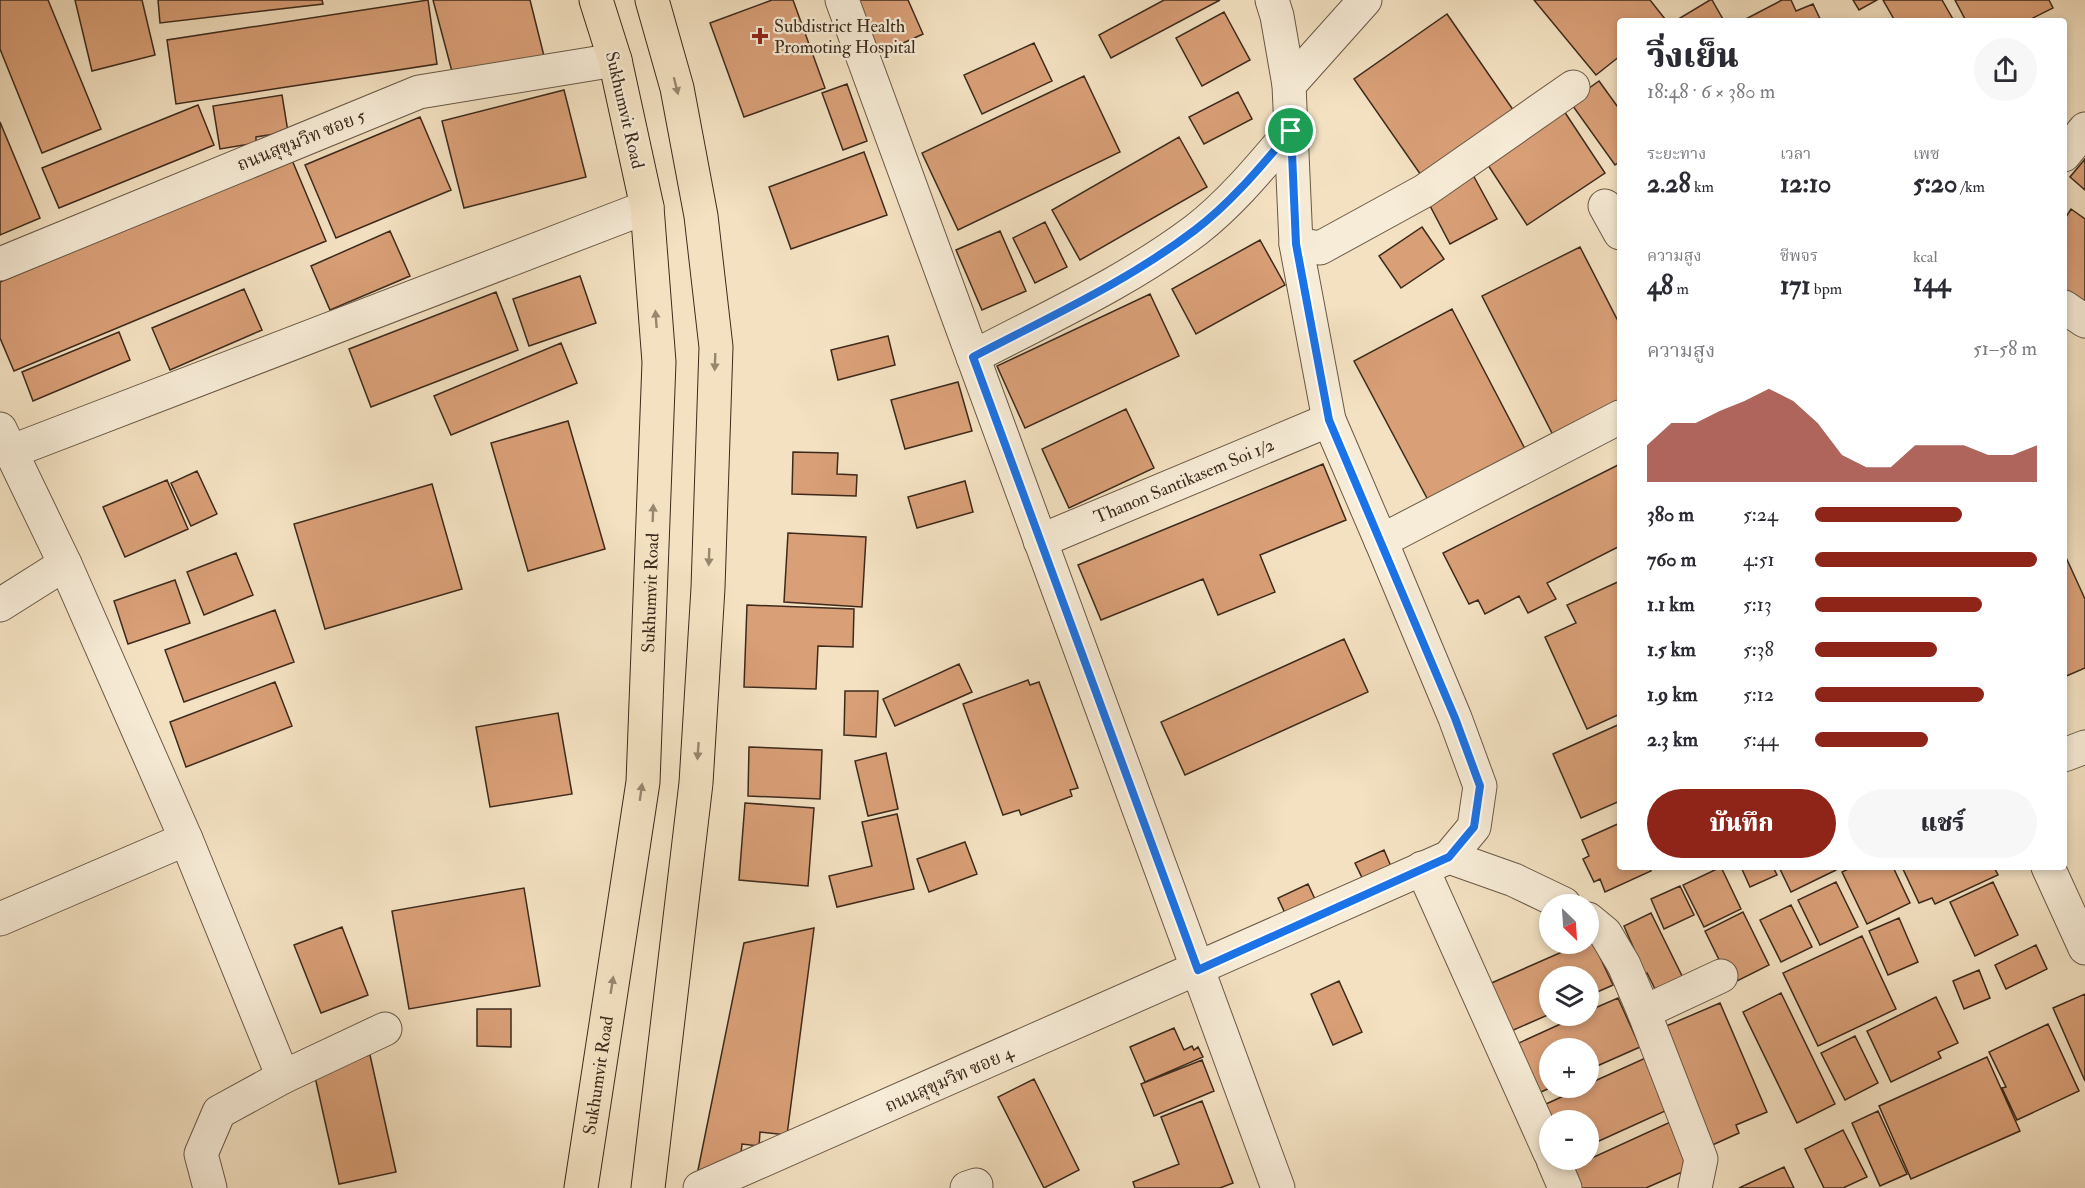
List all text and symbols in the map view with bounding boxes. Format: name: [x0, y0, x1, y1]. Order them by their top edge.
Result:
place label: Subdistrict Health Promoting Hospital: [774, 15, 916, 59]
marker: Subdistrict Health Promoting Hospital: [751, 27, 769, 45]
text: วิ่งเย็น: [1647, 36, 1739, 77]
button: share: [1974, 38, 2037, 101]
street label: Sukhumvit Road: [600, 49, 649, 171]
one-way arrow: [672, 77, 682, 95]
text: 18:48 · 6 × 380 m: [1647, 79, 1775, 104]
street label: ถนนสุขุมวิท ซอย 5: [234, 104, 369, 177]
pin: [1265, 105, 1316, 156]
icon: arrive: [1274, 114, 1307, 147]
text: ระยะทาง: [1647, 144, 1706, 164]
text: เวลา: [1780, 144, 1811, 164]
text: เพซ: [1913, 144, 1940, 164]
text: 2.28: [1647, 168, 1691, 200]
text: 12:10: [1780, 168, 1831, 200]
text: 5:20: [1913, 168, 1957, 200]
text: km: [1691, 177, 1714, 197]
text: /km: [1957, 177, 1985, 197]
text: ความสูง: [1647, 246, 1702, 266]
text: ชีพจร: [1780, 246, 1818, 266]
text: kcal: [1913, 247, 1938, 267]
text: 144: [1913, 267, 1950, 299]
text: 48: [1647, 270, 1673, 302]
text: 171: [1780, 270, 1811, 302]
text: m: [1673, 279, 1689, 299]
text: bpm: [1811, 279, 1842, 299]
one-way arrow: [651, 309, 660, 328]
text: 51–58 m: [1973, 336, 2037, 361]
text: ความสูง: [1647, 338, 1715, 363]
one-way arrow: [710, 352, 720, 371]
street label: Thanon Santikasem Soi 1/2: [1091, 433, 1278, 529]
text: 380 m: [1647, 502, 1694, 527]
text: 5:24: [1743, 502, 1778, 527]
one-way arrow: [649, 504, 658, 523]
street label: Sukhumvit Road: [637, 532, 664, 653]
one-way arrow: [704, 547, 714, 566]
text: 760 m: [1647, 547, 1696, 572]
text: 4:51: [1743, 547, 1775, 572]
text: 1.1 km: [1647, 592, 1694, 617]
text: 5:13: [1743, 592, 1772, 617]
text: 1.5 km: [1647, 637, 1696, 662]
text: 5:38: [1743, 637, 1774, 662]
text: 1.9 km: [1647, 682, 1698, 707]
text: 5:12: [1743, 682, 1774, 707]
text: 2.3 km: [1647, 727, 1698, 752]
text: 5:44: [1743, 727, 1778, 752]
one-way arrow: [693, 742, 703, 761]
one-way arrow: [637, 782, 646, 801]
button: บันทึก: [1647, 789, 1836, 858]
button: แชร์: [1848, 789, 2037, 858]
north arrow: [1539, 894, 1599, 954]
map controls: [1539, 894, 1599, 1170]
button: layers: [1539, 966, 1599, 1026]
one-way arrow: [607, 975, 616, 994]
street label: Sukhumvit Road: [578, 1014, 619, 1136]
button: +: [1539, 1038, 1599, 1098]
street label: ถนนสุขุมวิท ซอย 4: [881, 1040, 1018, 1118]
button: −: [1539, 1110, 1599, 1170]

